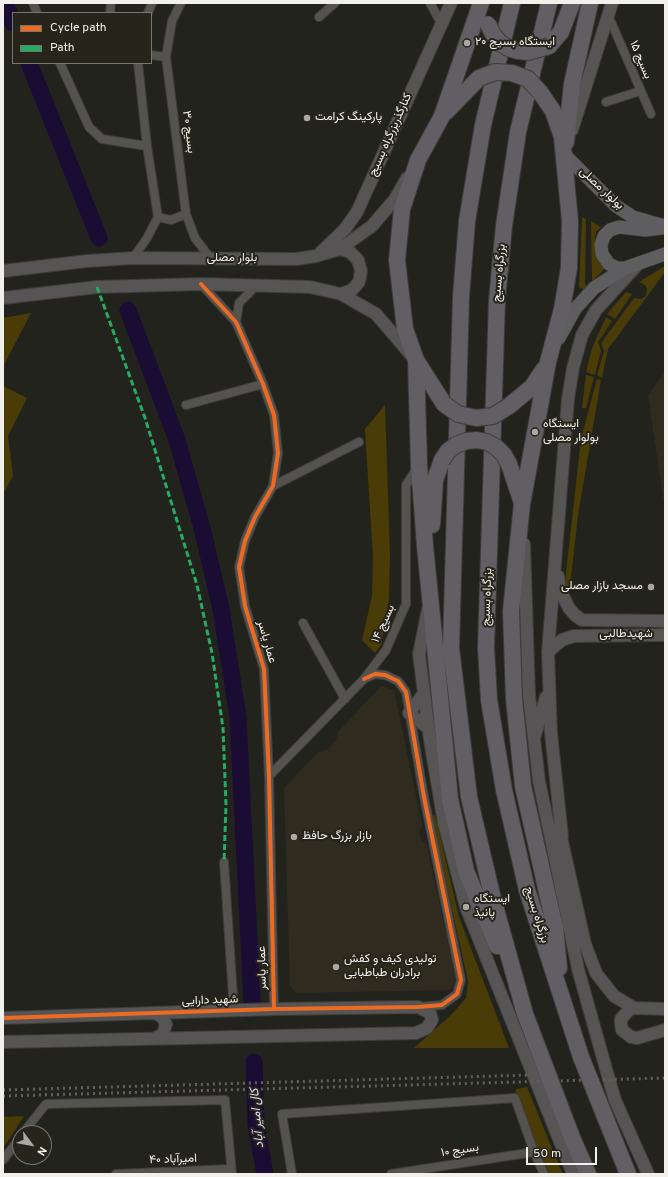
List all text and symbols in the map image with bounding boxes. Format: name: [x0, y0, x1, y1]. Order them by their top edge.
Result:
legend: [12, 12, 152, 64]
text: Cycle path: [50, 20, 107, 36]
place label: ایستگاه بسیج ۲۰: [475, 36, 555, 50]
marker: ایستگاه بسیج ۲۰: [462, 38, 472, 48]
street label: بسیج ۱۵: [626, 39, 654, 81]
text: Path: [50, 40, 75, 56]
street label: کنارگذربزرگراه بسیج: [366, 91, 416, 179]
street label: بسیج ۳۰: [178, 110, 198, 154]
place label: پارکینگ کرامت: [315, 111, 382, 125]
marker: پارکینگ کرامت: [302, 113, 312, 123]
street label: بولوار مصلی: [576, 165, 626, 213]
street label: بزرگراه بسیج: [490, 243, 510, 303]
street label: بلوار مصلی: [207, 252, 257, 266]
place label: ایستگاه بولوار مصلی: [543, 418, 599, 446]
marker: ایستگاه بولوار مصلی: [530, 427, 540, 437]
street label: بزرگراه بسیج: [480, 568, 496, 626]
place label: مسجد بازار مصلی: [561, 580, 643, 594]
marker: مسجد بازار مصلی: [646, 582, 656, 592]
street label: بسیج ۱۴: [369, 603, 399, 645]
street label: عمار یاسر: [253, 619, 279, 665]
street label: شهیدطالبی: [599, 628, 653, 642]
place label: بازار بزرگ حافظ: [302, 830, 372, 844]
marker: بازار بزرگ حافظ: [289, 832, 299, 842]
street label: بزرگراه بسیج: [521, 885, 551, 945]
place label: ایستگاه پانیذ: [474, 893, 510, 921]
marker: ایستگاه پانیذ: [461, 902, 471, 912]
street label: عمار یاسر: [255, 946, 271, 990]
place label: تولیدی کیف و کفش برادران طباطبایی: [344, 953, 436, 981]
marker: تولیدی کیف و کفش برادران طباطبایی: [331, 962, 341, 972]
street label: شهید دارایی: [181, 993, 239, 1009]
water label: کال امیر آباد: [248, 1087, 268, 1149]
north arrow: [12, 1125, 52, 1165]
scale bar: [528, 1139, 599, 1165]
street label: بسیج ۱۰: [440, 1141, 480, 1161]
text: N: [33, 1144, 49, 1158]
text: 50 m: [533, 1146, 561, 1162]
street label: امیرآباد ۴۰: [149, 1152, 197, 1168]

